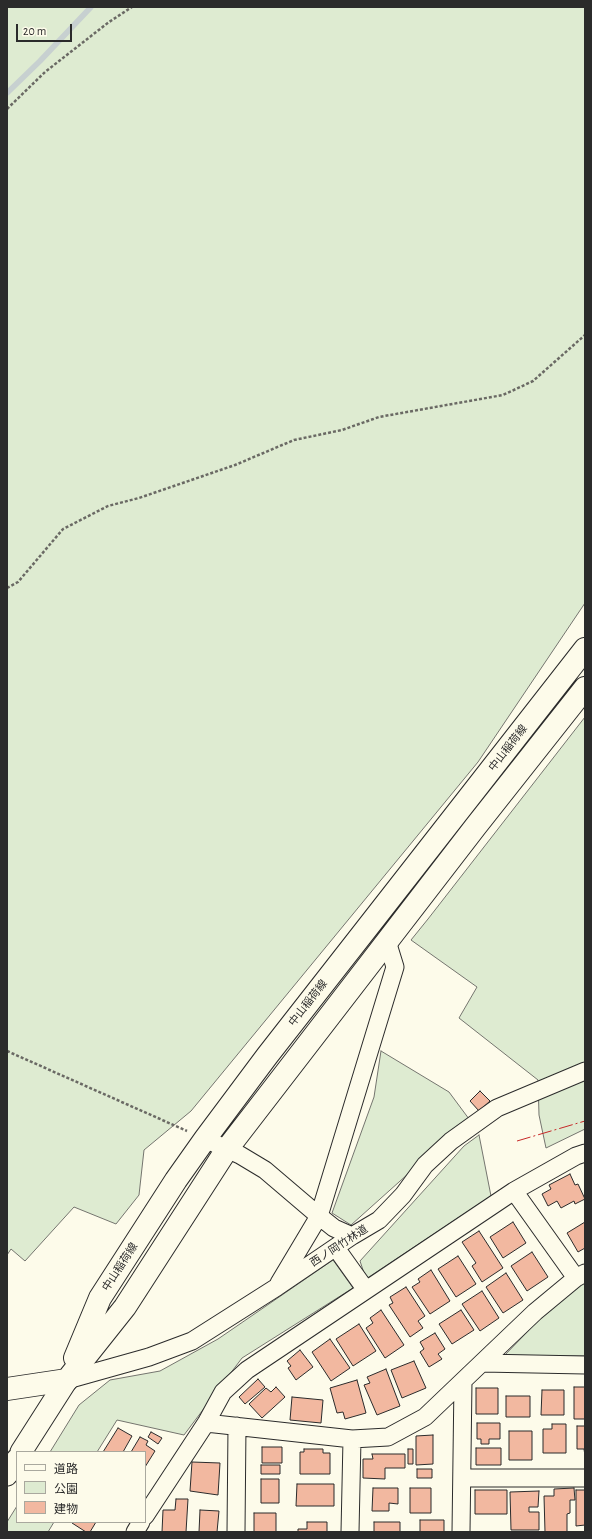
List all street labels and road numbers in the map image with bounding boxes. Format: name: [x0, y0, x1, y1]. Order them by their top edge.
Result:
street label: 中山稲荷線: [486, 722, 530, 774]
street label: 中山稲荷線: [286, 977, 330, 1029]
street label: 西ノ岡竹林道: [308, 1222, 370, 1270]
street label: 中山稲荷線: [99, 1240, 141, 1294]

